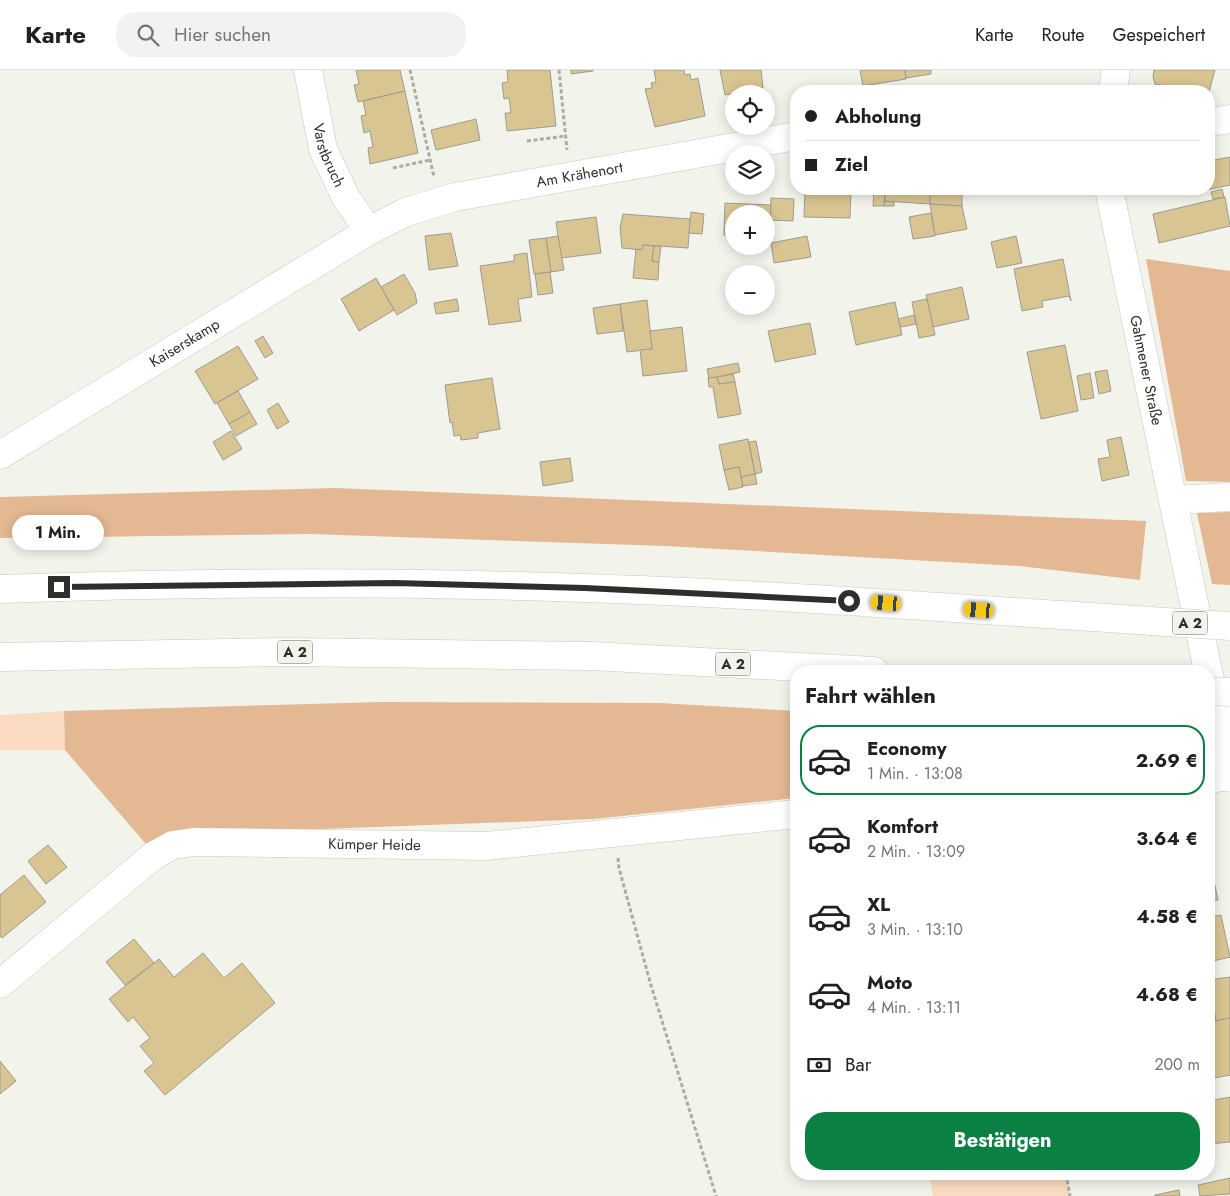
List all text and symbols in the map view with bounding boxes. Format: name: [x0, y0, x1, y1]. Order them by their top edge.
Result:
search box: [116, 12, 466, 57]
text: Karte: [25, 17, 86, 52]
icon: search: [134, 21, 162, 49]
text: Hier suchen: [174, 21, 271, 48]
text: Karte: [975, 22, 1014, 48]
text: Route: [1042, 22, 1084, 48]
text: Gespeichert: [1112, 22, 1205, 48]
map controls: [725, 85, 775, 315]
button: locate: [725, 85, 775, 135]
text: Abholung: [835, 103, 921, 130]
street label: Varstbruch: [307, 121, 350, 191]
button: layers: [725, 145, 775, 195]
text: Ziel: [835, 151, 868, 178]
street label: Am Krähenort: [534, 156, 625, 193]
button: +: [725, 205, 775, 255]
button: −: [725, 265, 775, 315]
street label: Kaiserskamp: [145, 313, 224, 373]
street label: Gahmener Straße: [1124, 313, 1168, 428]
callout: 1 Min.: [13, 514, 105, 550]
text: 1 Min.: [35, 521, 81, 544]
route end: [48, 576, 70, 598]
route start: [838, 590, 860, 612]
car: [870, 594, 901, 612]
car: [963, 601, 994, 619]
road number: A 2: [1172, 612, 1208, 634]
road number: A 2: [278, 640, 312, 664]
road number: A 2: [716, 652, 750, 676]
text: Fahrt wählen: [805, 679, 936, 711]
text: Economy: [867, 735, 947, 762]
icon: car: [807, 738, 852, 783]
text: 2.69 €: [1136, 747, 1198, 774]
text: 1 Min. · 13:08: [867, 762, 963, 785]
text: Komfort: [867, 813, 938, 840]
icon: car: [807, 816, 852, 861]
text: 3.64 €: [1136, 825, 1198, 852]
street label: Kümper Heide: [328, 833, 421, 856]
text: 2 Min. · 13:09: [867, 840, 965, 863]
text: XL: [867, 891, 890, 918]
icon: car: [807, 894, 852, 939]
text: 4.58 €: [1136, 903, 1198, 930]
text: 3 Min. · 13:10: [867, 918, 963, 941]
text: Moto: [867, 969, 912, 996]
icon: car: [807, 972, 852, 1017]
text: 4.68 €: [1136, 981, 1198, 1008]
text: 4 Min. · 13:11: [867, 996, 961, 1019]
icon: cash: [805, 1051, 833, 1079]
text: Bar: [845, 1051, 871, 1078]
text: 200 m: [1154, 1053, 1200, 1076]
button: Bestätigen: [805, 1112, 1200, 1170]

